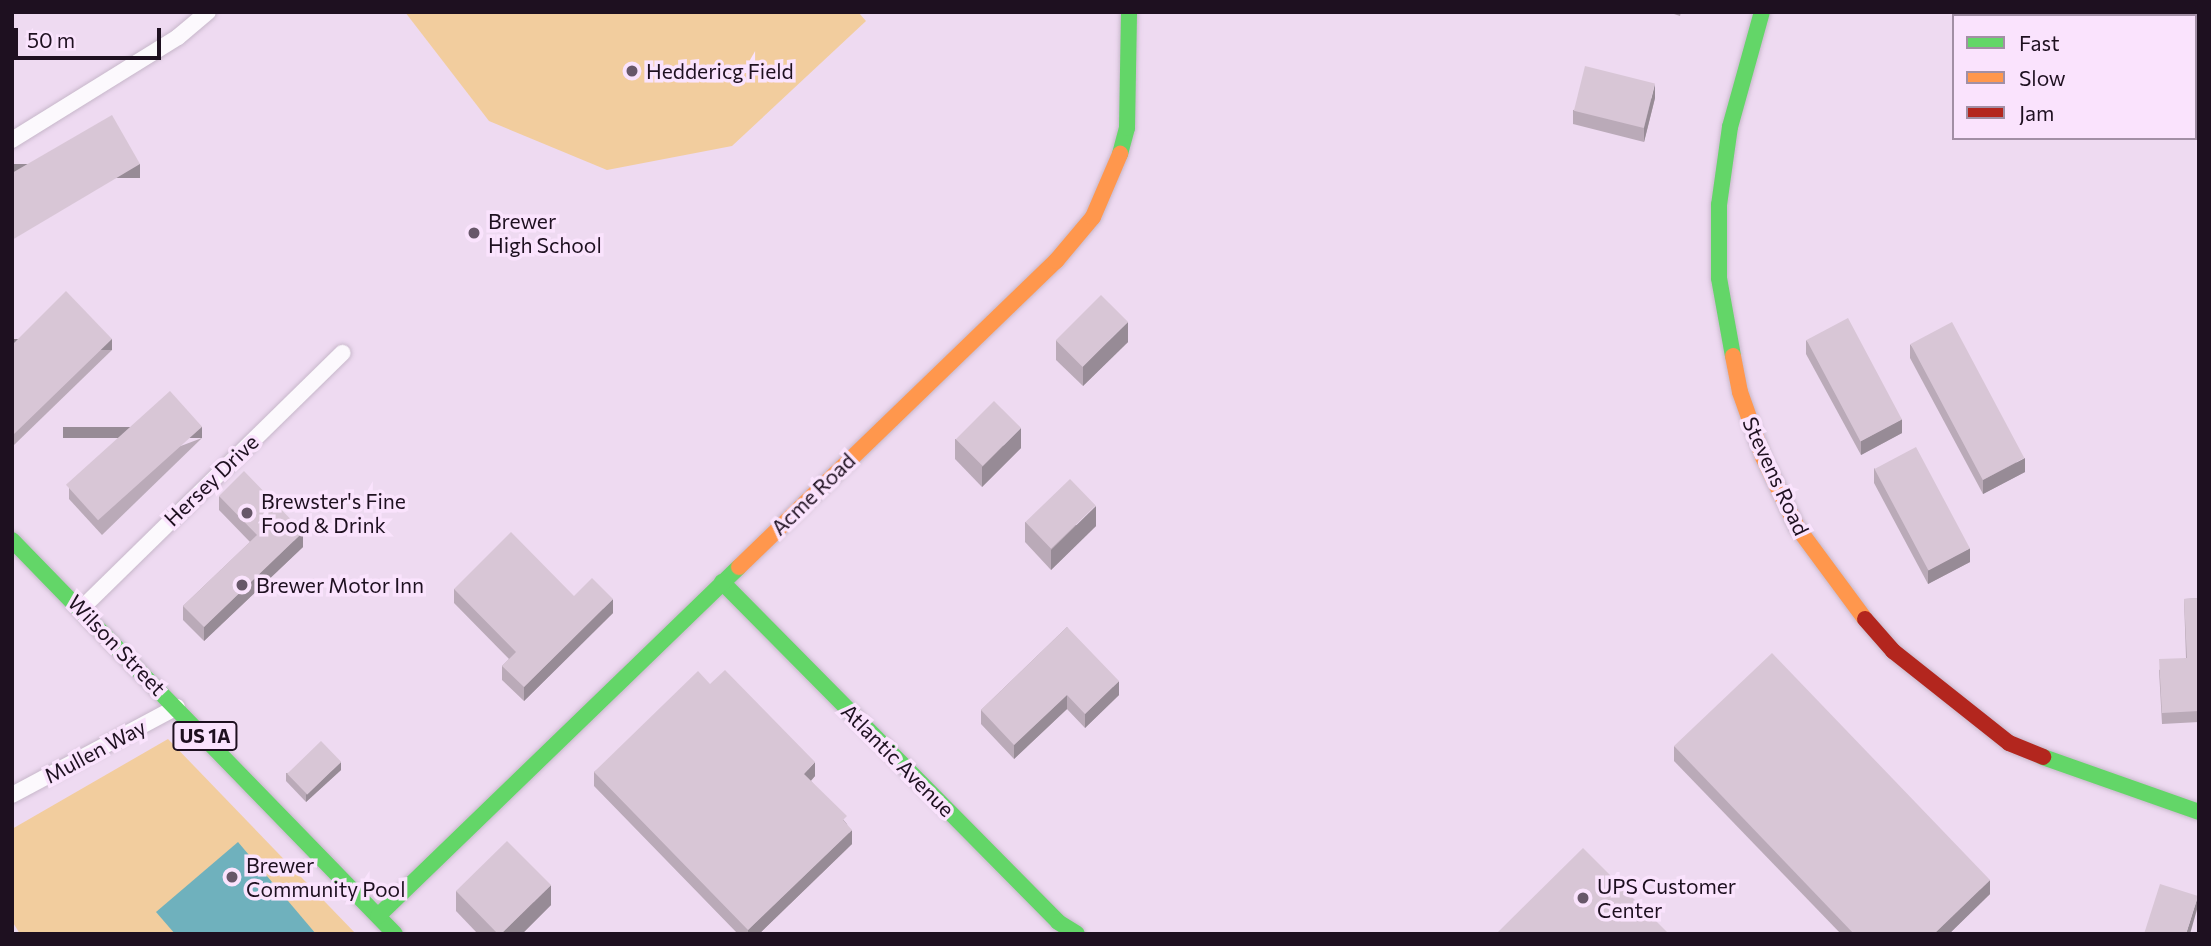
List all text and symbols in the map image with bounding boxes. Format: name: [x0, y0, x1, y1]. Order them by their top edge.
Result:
scale bar: [18, 14, 164, 58]
legend: [1952, 14, 2197, 140]
text: 50 m: [27, 27, 75, 52]
text: Fast: [2019, 30, 2060, 55]
place label: Heddericg Field: [646, 58, 794, 84]
marker: Heddericg Field: [624, 63, 640, 79]
text: Slow: [2019, 65, 2066, 90]
text: Jam: [2019, 100, 2054, 125]
place label: Brewer High School: [488, 208, 602, 258]
marker: Brewer High School: [466, 225, 482, 241]
street label: Stevens Road: [1738, 413, 1814, 539]
street label: Hersey Drive: [159, 429, 263, 531]
street label: Acme Road: [766, 448, 860, 540]
place label: Brewster's Fine Food & Drink: [261, 488, 406, 538]
marker: Brewster's Fine Food & Drink: [239, 505, 255, 521]
place label: Brewer Motor Inn: [256, 572, 424, 598]
marker: Brewer Motor Inn: [234, 577, 250, 593]
street label: Wilson Street: [63, 590, 171, 700]
street label: Atlantic Avenue: [836, 698, 960, 822]
street label: Mullen Way: [40, 714, 150, 788]
road number: US 1A: [172, 720, 238, 751]
place label: Brewer Community Pool: [246, 852, 405, 902]
marker: Brewer Community Pool: [224, 869, 240, 885]
place label: UPS Customer Center: [1597, 873, 1736, 923]
marker: UPS Customer Center: [1575, 890, 1591, 906]

